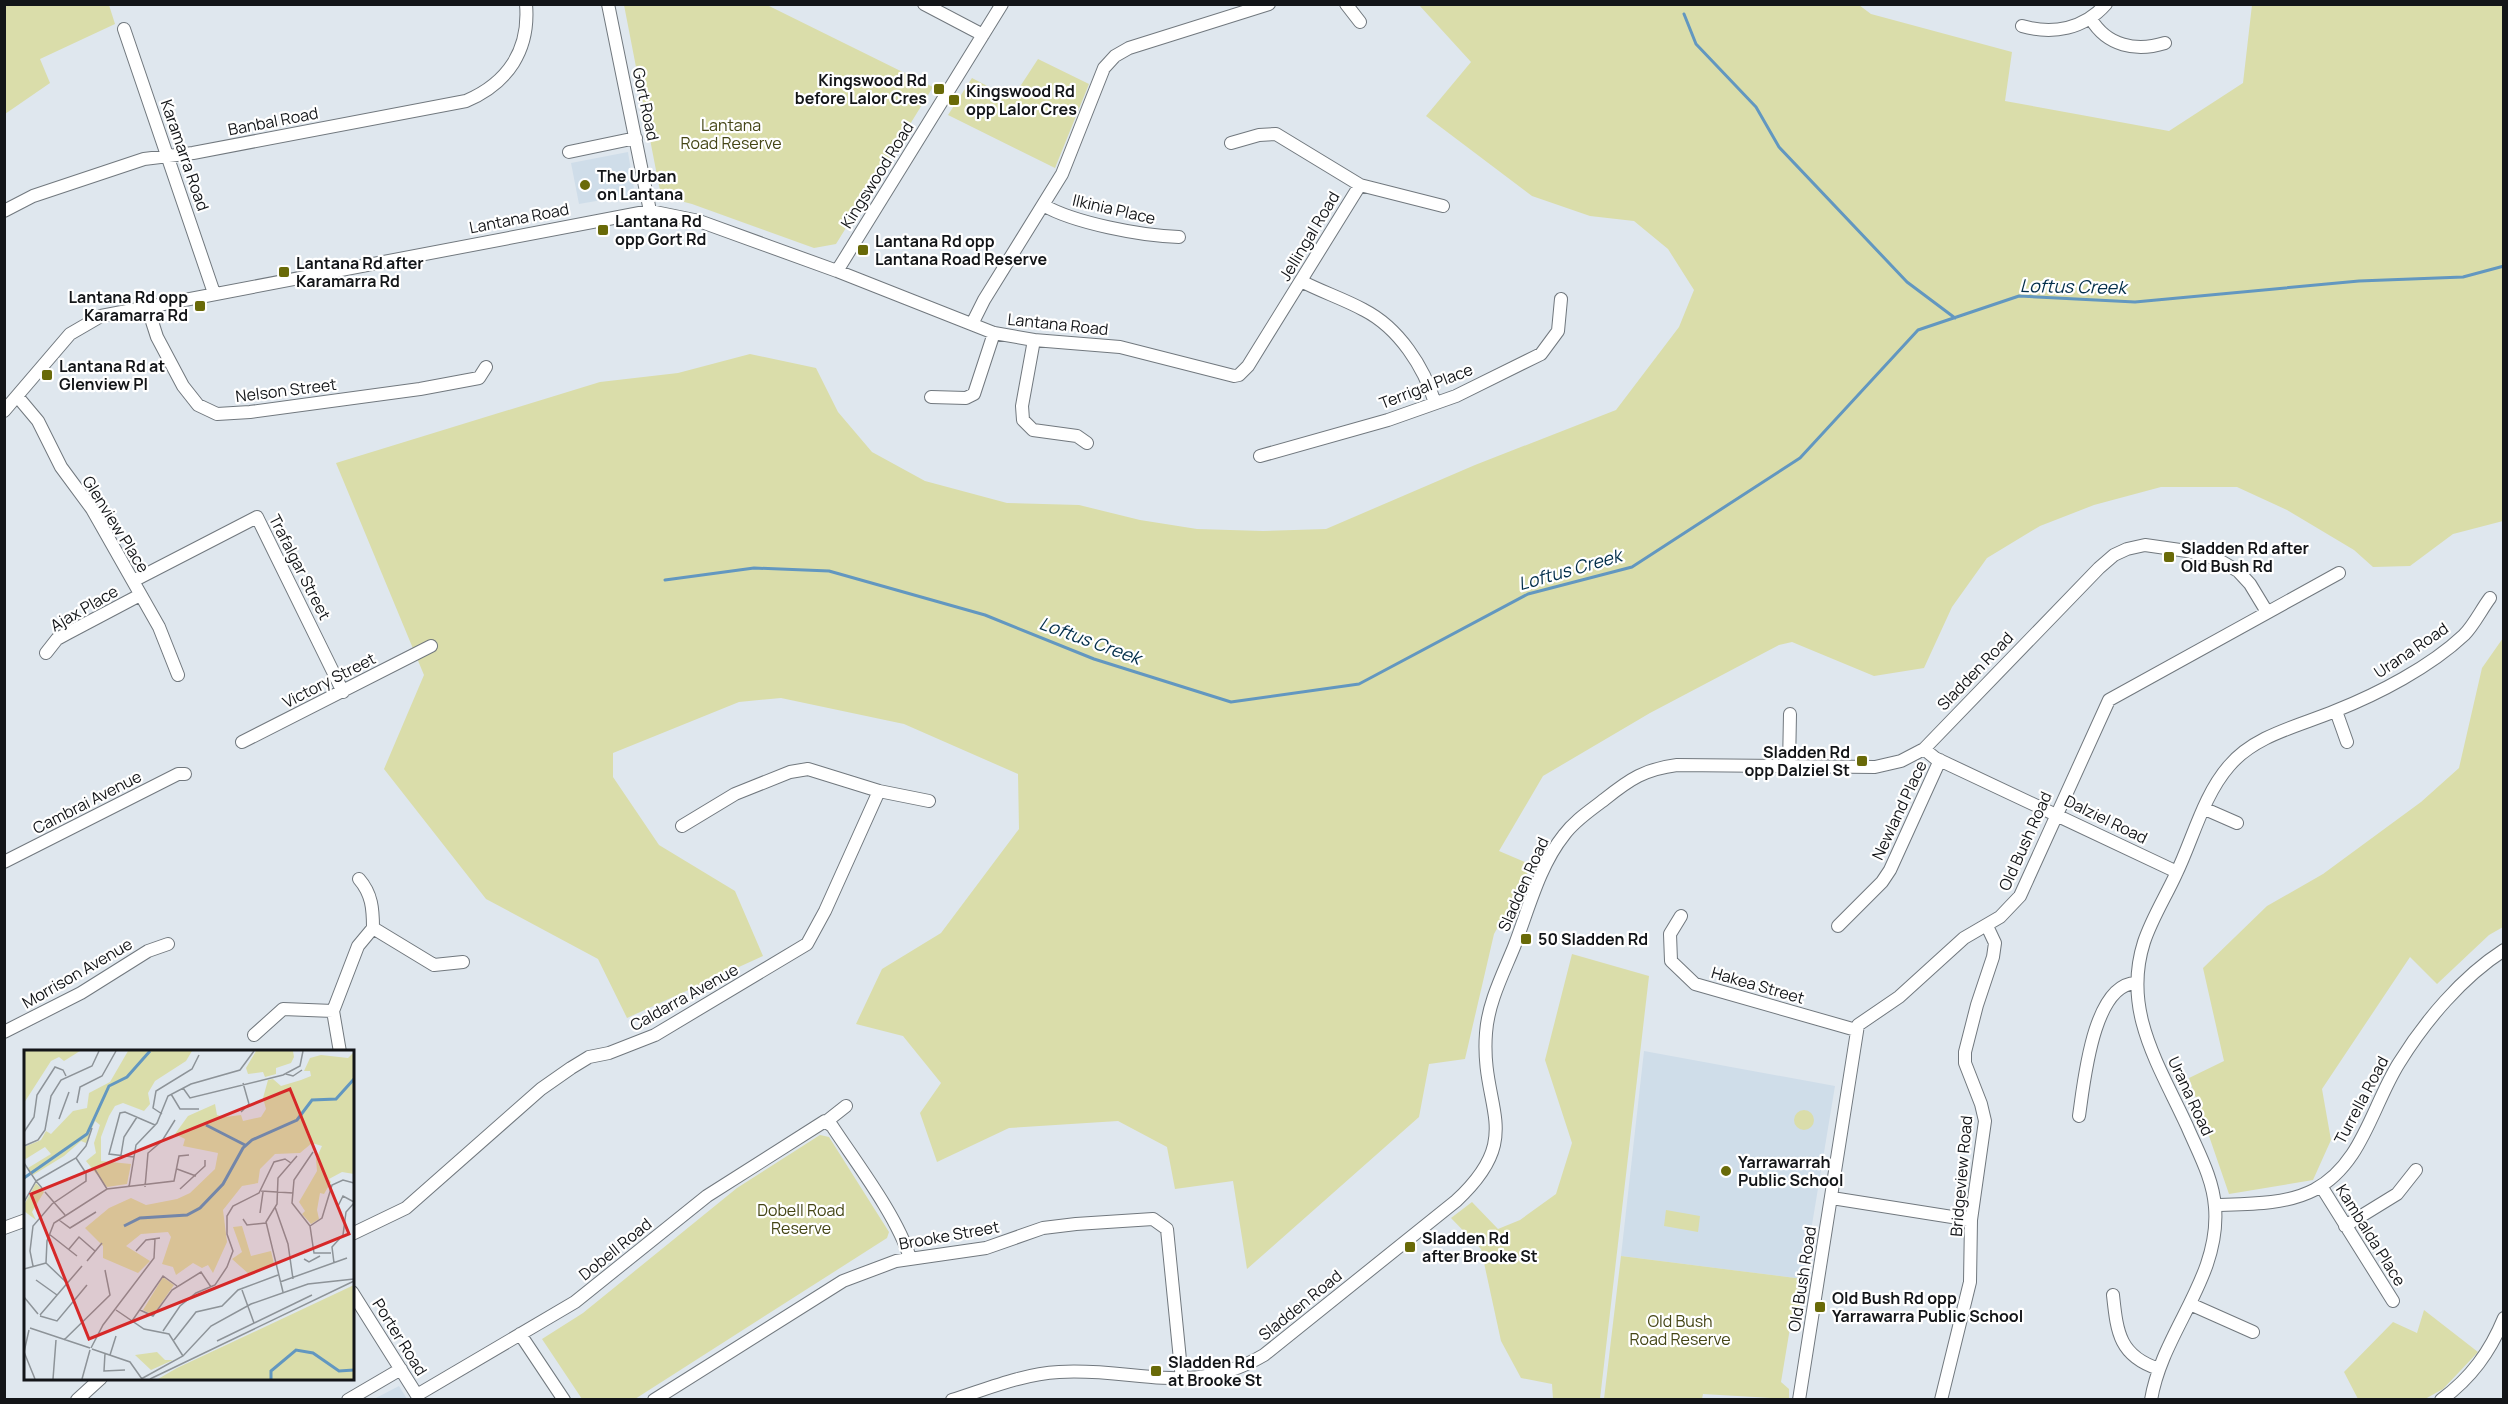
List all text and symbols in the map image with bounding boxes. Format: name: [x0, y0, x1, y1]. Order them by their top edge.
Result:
street label: Gort Road: [628, 65, 664, 143]
place label: Kingswood Rd before Lalor Cres: [795, 69, 927, 109]
place label: Kingswood Rd opp Lalor Cres: [966, 80, 1077, 120]
marker: Kingswood Rd before Lalor Cres: [932, 82, 946, 96]
marker: Kingswood Rd opp Lalor Cres: [947, 93, 961, 107]
street label: Karamarra Road: [156, 96, 214, 214]
street label: Banbal Road: [226, 101, 320, 141]
park label: Lantana Road Reserve: [680, 114, 782, 154]
street label: Kingswood Road: [835, 118, 919, 232]
place label: The Urban on Lantana: [597, 165, 683, 205]
marker: The Urban on Lantana: [578, 178, 592, 192]
street label: Jellingal Road: [1274, 187, 1344, 285]
street label: Ilkinia Place: [1070, 189, 1158, 229]
street label: Lantana Road: [467, 198, 571, 238]
place label: Lantana Rd opp Gort Rd: [615, 210, 706, 250]
marker: Lantana Rd opp Gort Rd: [596, 223, 610, 237]
place label: Lantana Rd opp Lantana Road Reserve: [875, 230, 1047, 270]
marker: Lantana Rd opp Lantana Road Reserve: [856, 243, 870, 257]
place label: Lantana Rd after Karamarra Rd: [296, 252, 424, 292]
marker: Lantana Rd after Karamarra Rd: [277, 265, 291, 279]
water label: Loftus Creek: [2020, 273, 2129, 299]
place label: Lantana Rd opp Karamarra Rd: [68, 286, 188, 326]
marker: Lantana Rd opp Karamarra Rd: [193, 299, 207, 313]
street label: Lantana Road: [1006, 308, 1110, 340]
place label: Lantana Rd at Glenview Pl: [59, 355, 165, 395]
street label: Terrigal Place: [1376, 358, 1476, 414]
marker: Lantana Rd at Glenview Pl: [40, 368, 54, 382]
street label: Nelson Street: [234, 373, 338, 407]
street label: Glenview Place: [77, 471, 155, 577]
street label: Trafalgar Street: [264, 511, 336, 623]
place label: Sladden Rd after Old Bush Rd: [2181, 537, 2309, 577]
water label: Loftus Creek: [1515, 542, 1627, 595]
marker: Sladden Rd after Old Bush Rd: [2162, 550, 2176, 564]
street label: Ajax Place: [46, 580, 122, 636]
water label: Loftus Creek: [1036, 611, 1147, 671]
street label: Urana Road: [2370, 617, 2452, 683]
street label: Sladden Road: [1932, 627, 2018, 715]
street label: Victory Street: [279, 647, 379, 713]
place label: Sladden Rd opp Dalziel St: [1744, 741, 1850, 781]
marker: Sladden Rd opp Dalziel St: [1855, 754, 1869, 768]
street label: Newland Place: [1866, 757, 1932, 863]
street label: Cambrai Avenue: [29, 765, 145, 839]
street label: Old Bush Road: [1993, 788, 2057, 894]
street label: Dalziel Road: [2061, 789, 2151, 849]
street label: Sladden Road: [1492, 833, 1554, 935]
place label: 50 Sladden Rd: [1538, 928, 1648, 950]
marker: 50 Sladden Rd: [1519, 932, 1533, 946]
street label: Morrison Avenue: [18, 933, 136, 1013]
street label: Caldarra Avenue: [626, 958, 742, 1036]
street label: Hakea Street: [1709, 961, 1807, 1009]
inset map: [24, 1050, 354, 1380]
street label: Turrella Road: [2329, 1052, 2393, 1148]
street label: Urana Road: [2163, 1053, 2219, 1139]
street label: Bridgeview Road: [1945, 1114, 1977, 1238]
place label: Yarrawarrah Public School: [1738, 1151, 1843, 1191]
marker: Yarrawarrah Public School: [1719, 1164, 1733, 1178]
street label: Kambalda Place: [2331, 1180, 2411, 1290]
park label: Dobell Road Reserve: [757, 1199, 845, 1239]
street label: Dobell Road: [574, 1213, 656, 1285]
street label: Brooke Street: [897, 1215, 1001, 1255]
street label: Old Bush Road: [1783, 1225, 1821, 1333]
place label: Sladden Rd after Brooke St: [1422, 1227, 1538, 1267]
marker: Sladden Rd after Brooke St: [1403, 1240, 1417, 1254]
street label: Sladden Road: [1254, 1265, 1346, 1345]
place label: Old Bush Rd opp Yarrawarra Public School: [1832, 1287, 2023, 1327]
street label: Porter Road: [368, 1294, 432, 1380]
marker: Old Bush Rd opp Yarrawarra Public School: [1813, 1300, 1827, 1314]
park label: Old Bush Road Reserve: [1629, 1310, 1731, 1350]
place label: Sladden Rd at Brooke St: [1168, 1351, 1262, 1391]
marker: Sladden Rd at Brooke St: [1149, 1364, 1163, 1378]

